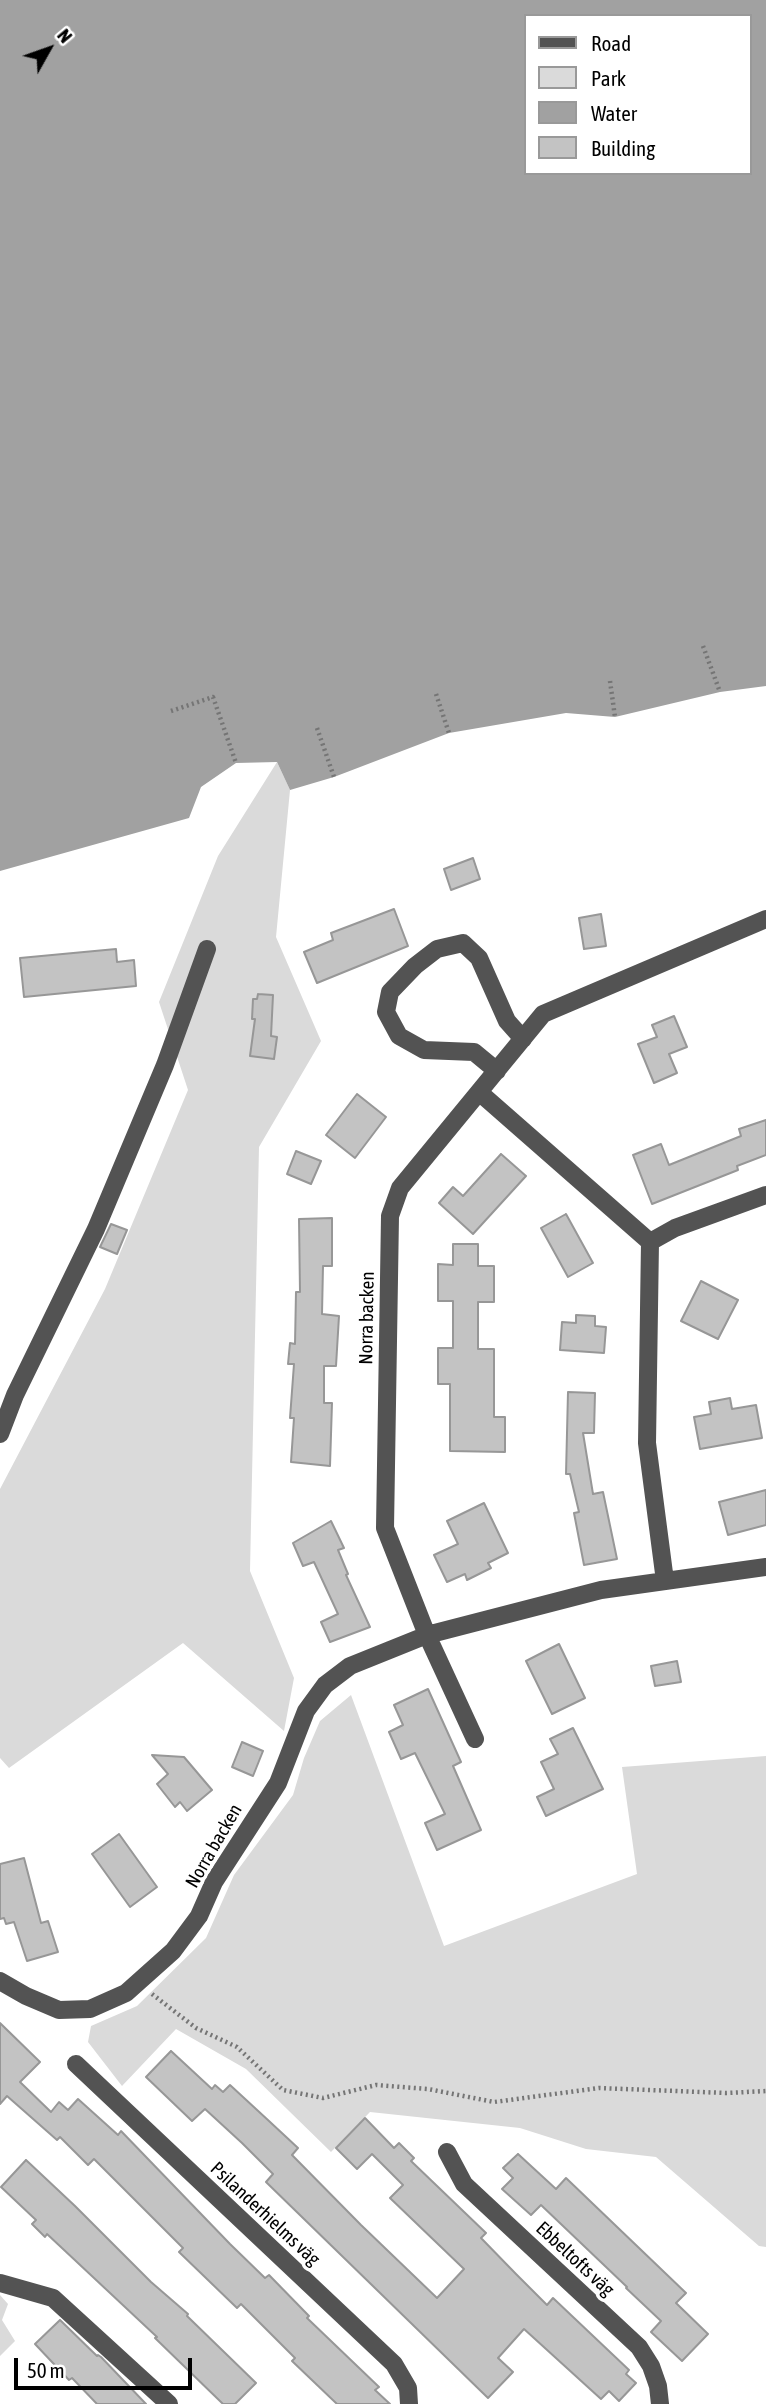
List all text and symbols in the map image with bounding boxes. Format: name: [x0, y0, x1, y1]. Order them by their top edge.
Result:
north arrow: [14, 14, 84, 84]
legend: [524, 14, 752, 175]
text: N: [53, 24, 77, 47]
text: Road: [591, 31, 631, 55]
text: Park: [591, 66, 626, 90]
text: Water: [591, 101, 637, 125]
text: Building: [591, 136, 655, 160]
street label: Norra backen: [355, 1271, 379, 1365]
street label: Norra backen: [181, 1800, 247, 1892]
street label: Psilanderhielms väg: [205, 2157, 325, 2271]
street label: Ebbeltofts väg: [531, 2217, 619, 2301]
scale bar: [18, 2344, 196, 2388]
text: 50 m: [27, 2358, 65, 2382]

